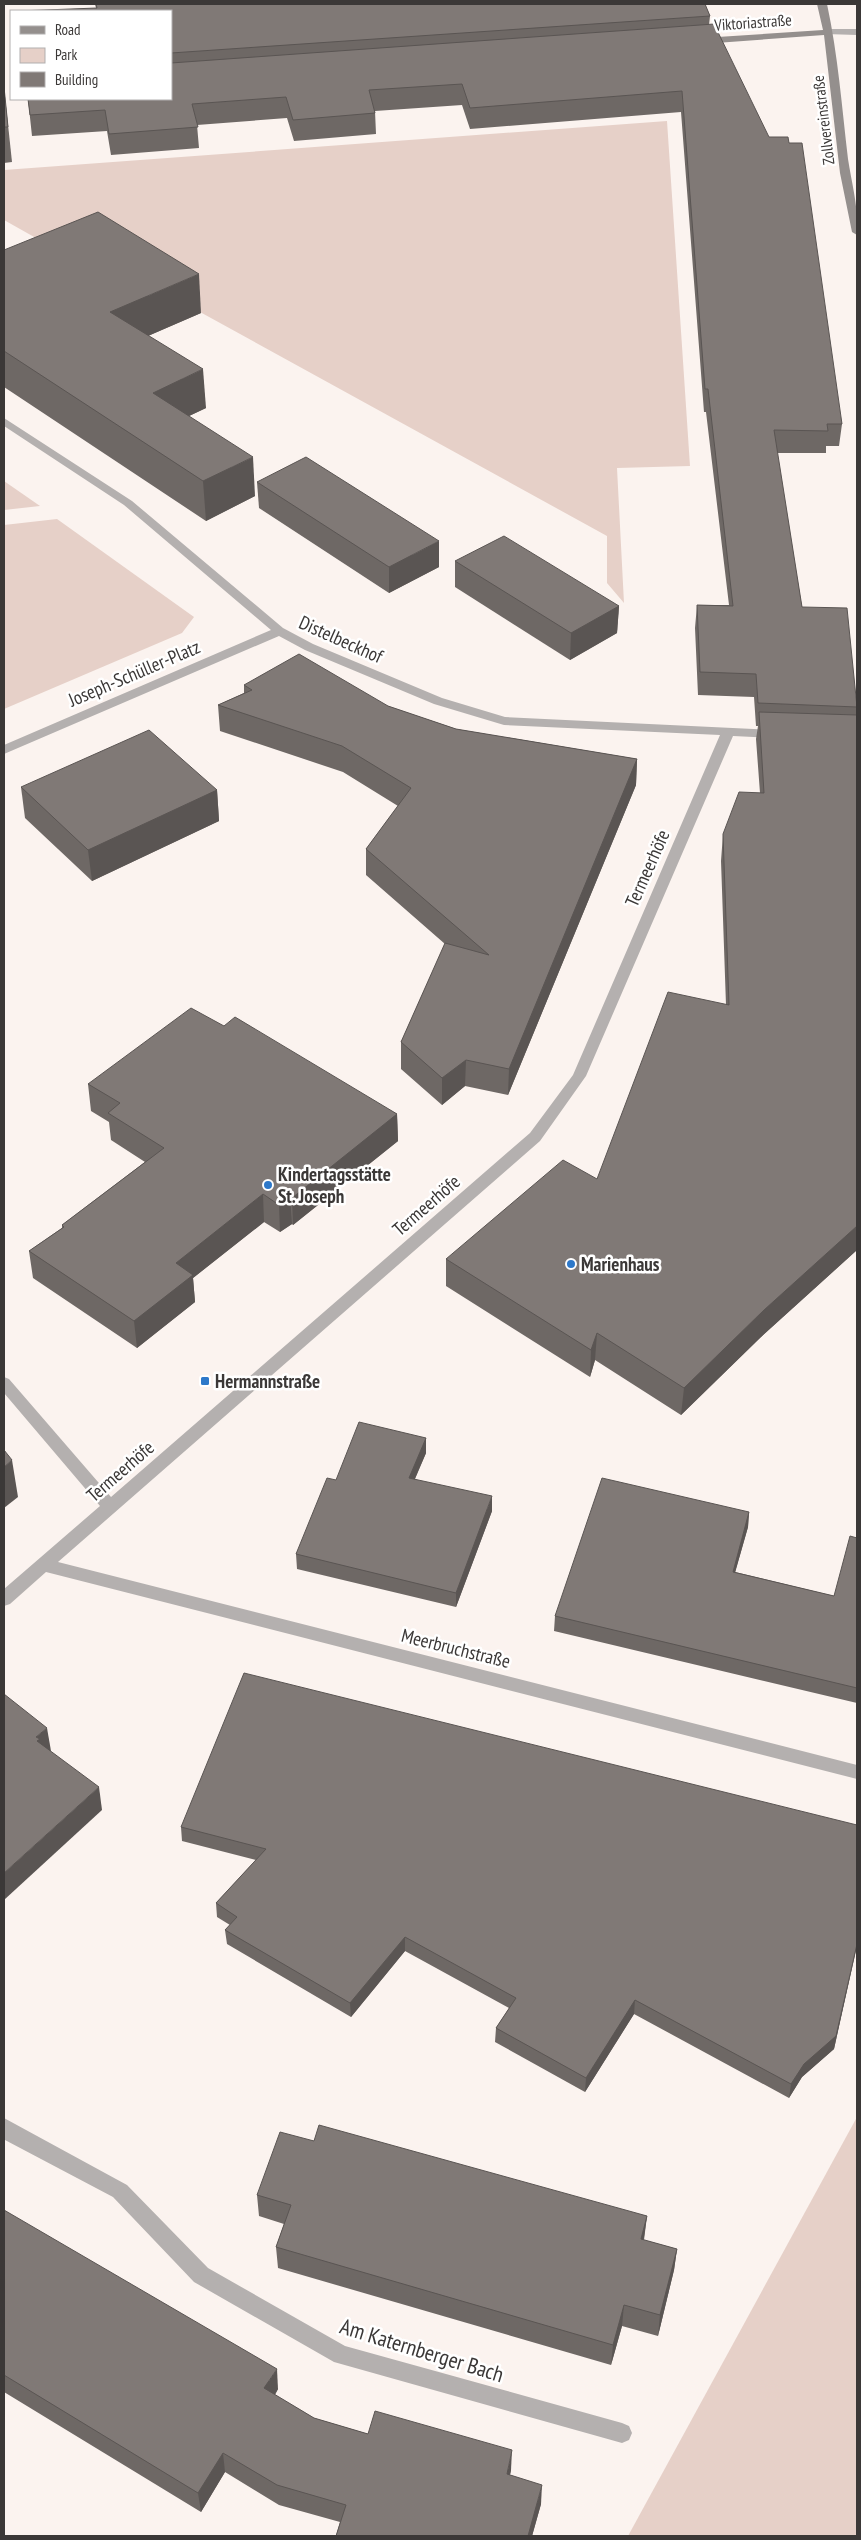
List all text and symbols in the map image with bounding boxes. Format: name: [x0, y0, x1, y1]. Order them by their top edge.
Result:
street label: Viktoriastraße: [713, 9, 792, 35]
legend: [10, 10, 172, 100]
text: Road: [55, 20, 81, 39]
text: Park: [55, 45, 77, 64]
text: Building: [55, 70, 98, 89]
street label: Zollvereinstraße: [808, 74, 838, 166]
street label: Distelbeckhof: [295, 610, 388, 669]
street label: Joseph-Schüller-Platz: [64, 634, 204, 712]
street label: Termeerhöfe: [619, 826, 675, 910]
place label: Kindertagsstätte St. Joseph: [278, 1162, 391, 1208]
street label: Termeerhöfe: [387, 1169, 465, 1241]
marker: Kindertagsstätte St. Joseph: [262, 1179, 274, 1191]
place label: Marienhaus: [581, 1252, 660, 1276]
marker: Marienhaus: [565, 1258, 577, 1270]
place label: Hermannstraße: [215, 1369, 320, 1393]
marker: Hermannstraße: [199, 1375, 211, 1387]
street label: Termeerhöfe: [81, 1435, 159, 1507]
street label: Meerbruchstraße: [399, 1623, 513, 1673]
street label: Am Katernberger Bach: [337, 2312, 507, 2388]

